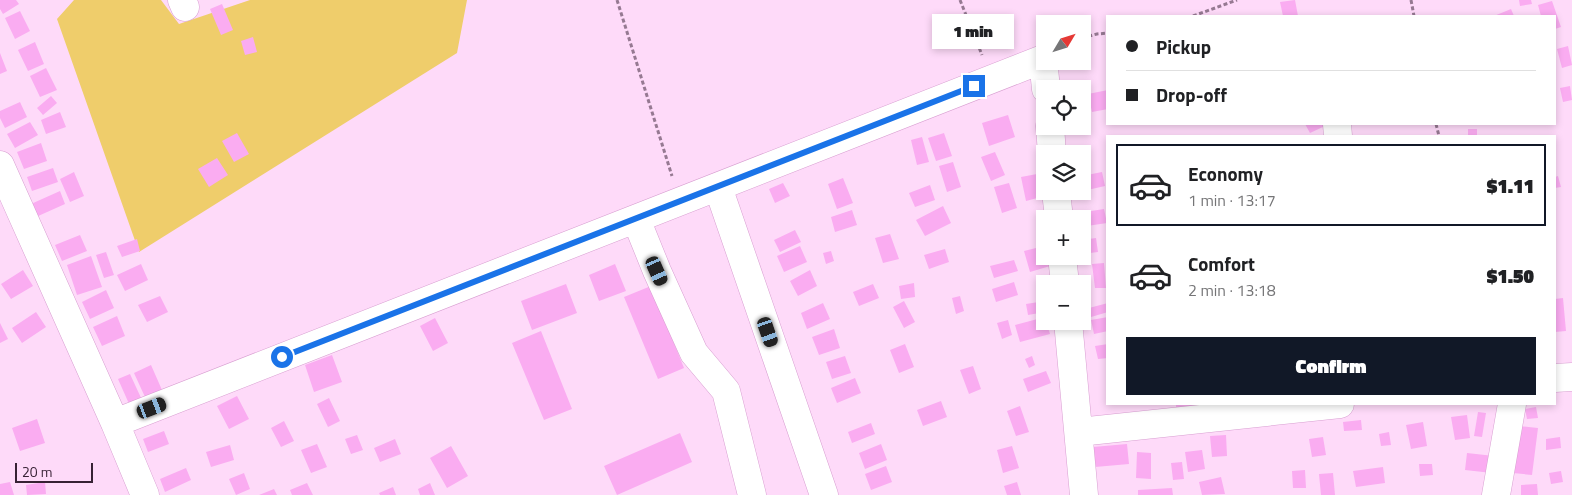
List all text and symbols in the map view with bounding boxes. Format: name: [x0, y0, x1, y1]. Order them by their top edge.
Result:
callout: 1 min: [933, 13, 1015, 48]
north arrow: [1036, 15, 1091, 70]
map controls: [1036, 15, 1091, 330]
text: 1 min: [953, 19, 993, 43]
text: Pickup: [1156, 32, 1211, 61]
route end: [963, 75, 985, 97]
button: locate: [1036, 80, 1091, 135]
text: Drop-off: [1156, 80, 1227, 109]
button: layers: [1036, 145, 1091, 200]
text: Economy: [1188, 159, 1263, 188]
icon: car: [1128, 163, 1173, 208]
text: $1.11: [1487, 171, 1534, 200]
text: 1 min · 13:17: [1188, 188, 1276, 212]
button: +: [1036, 210, 1091, 265]
text: Comfort: [1188, 249, 1255, 278]
icon: car: [1128, 253, 1173, 298]
car: [644, 254, 669, 288]
text: $1.50: [1487, 261, 1534, 290]
button: −: [1036, 275, 1091, 330]
text: 2 min · 13:18: [1188, 278, 1276, 302]
car: [756, 315, 779, 349]
button: Confirm: [1126, 337, 1536, 395]
route start: [271, 346, 293, 368]
car: [135, 396, 168, 420]
scale bar: [15, 460, 92, 483]
text: 20 m: [22, 461, 52, 482]

